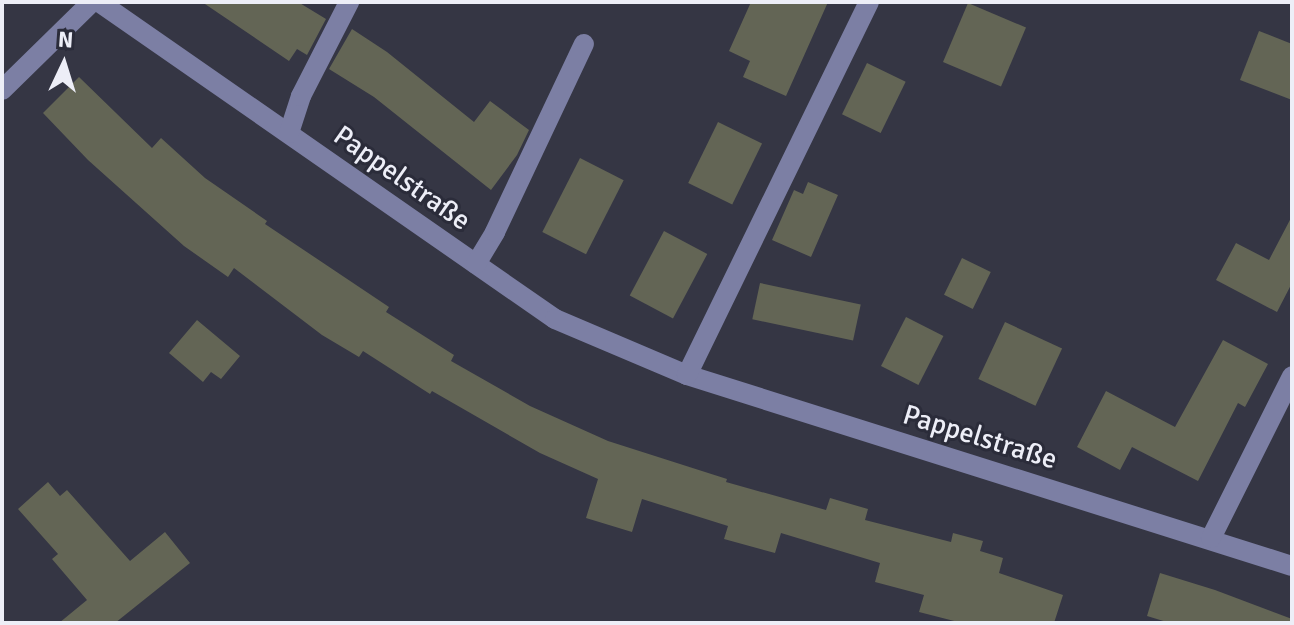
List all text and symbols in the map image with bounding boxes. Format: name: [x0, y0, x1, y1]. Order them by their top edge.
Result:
north arrow: [24, 24, 104, 104]
text: N: [57, 26, 74, 54]
street label: Pappelstraße: [327, 119, 477, 237]
street label: Pappelstraße: [899, 398, 1061, 476]

